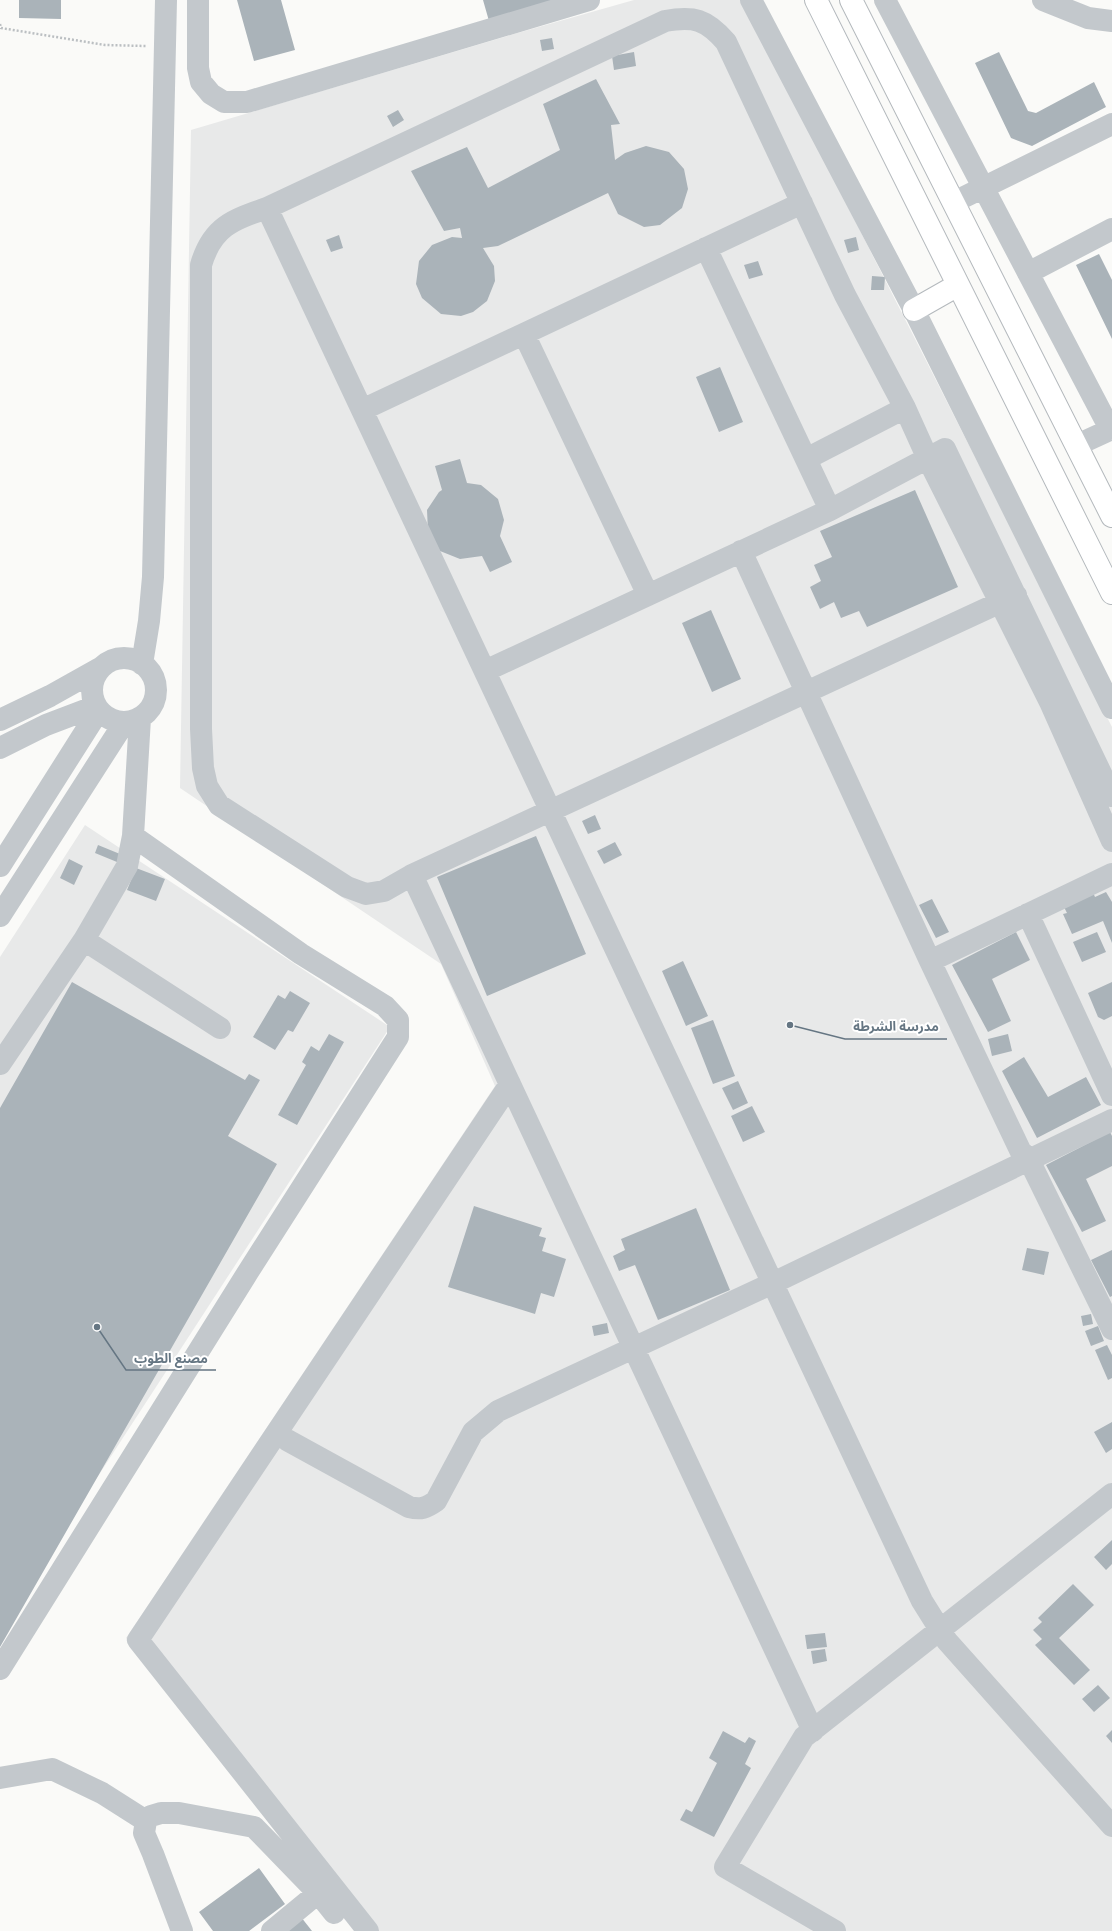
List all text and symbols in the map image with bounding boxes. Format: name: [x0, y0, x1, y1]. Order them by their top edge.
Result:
callout: مدرسة الشرطة: [845, 1014, 947, 1039]
text: مدرسة الشرطة: [853, 1018, 939, 1035]
callout: مصنع الطوب: [126, 1345, 216, 1370]
text: مصنع الطوب: [134, 1350, 208, 1368]

